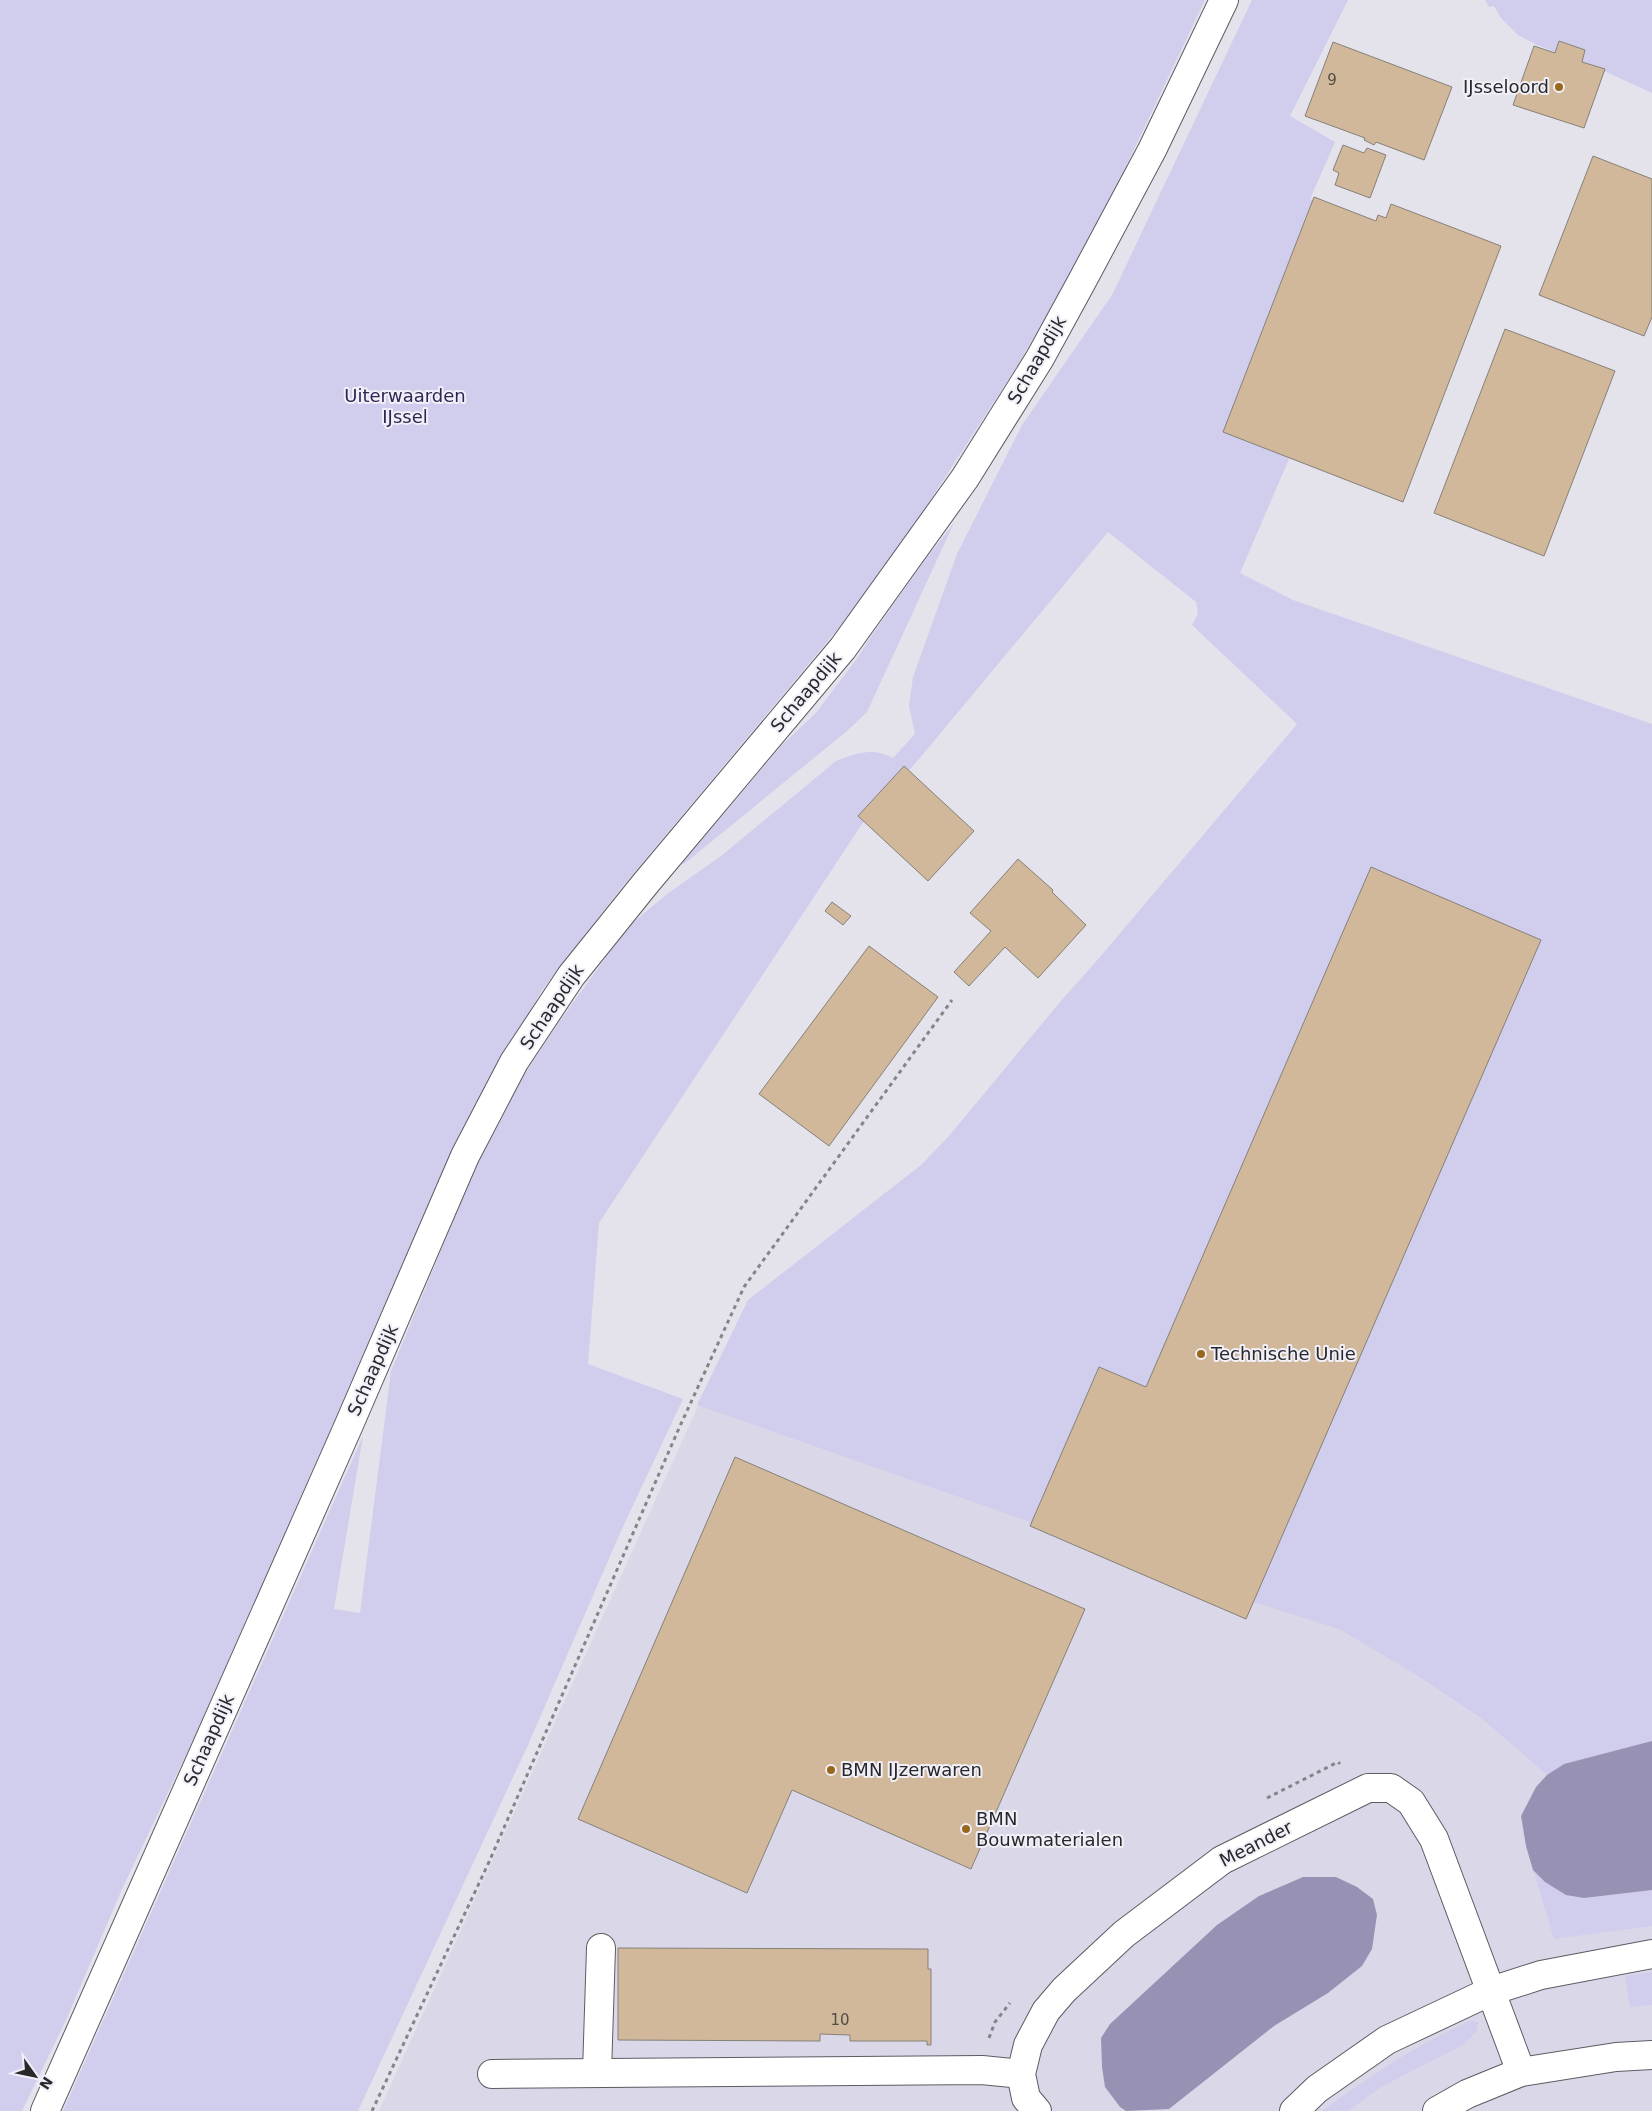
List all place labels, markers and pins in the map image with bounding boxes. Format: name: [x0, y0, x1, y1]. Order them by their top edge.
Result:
place label: IJsseloord: [1463, 76, 1549, 97]
marker: IJsseloord: [1553, 81, 1565, 93]
place label: Technische Unie: [1210, 1343, 1356, 1364]
marker: Technische Unie: [1195, 1348, 1207, 1360]
place label: BMN IJzerwaren: [841, 1759, 982, 1780]
marker: BMN IJzerwaren: [825, 1764, 837, 1776]
place label: BMN Bouwmaterialen: [976, 1808, 1123, 1850]
marker: BMN Bouwmaterialen: [960, 1823, 972, 1835]

